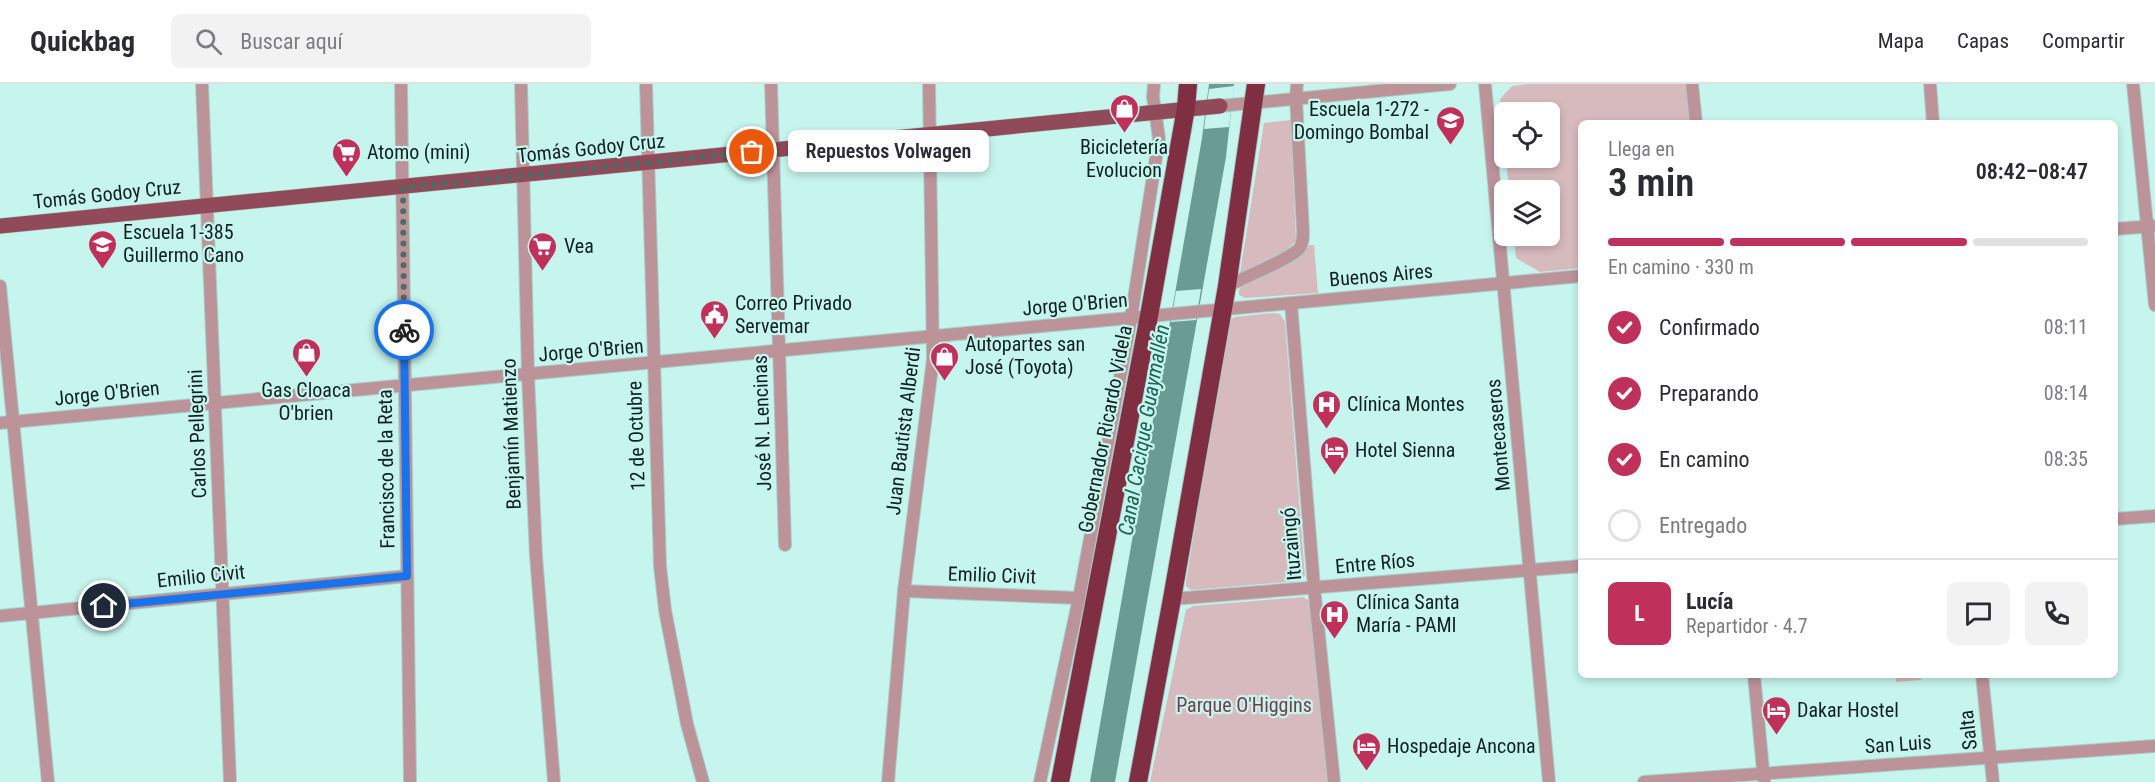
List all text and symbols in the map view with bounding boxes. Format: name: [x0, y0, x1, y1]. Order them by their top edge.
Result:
search box: [171, 14, 591, 68]
text: Quickbag: [30, 25, 135, 58]
icon: search: [192, 25, 225, 58]
text: Buscar aquí: [240, 29, 343, 54]
text: Mapa: [1878, 29, 1924, 53]
text: Capas: [1957, 29, 2009, 53]
text: Compartir: [2042, 29, 2125, 53]
shop icon: Bicicletería Evolucion: [1108, 93, 1140, 135]
place label: Escuela 1-272 - Domingo Bombal: [1294, 97, 1429, 144]
map controls: [1494, 102, 1560, 246]
button: locate: [1494, 102, 1560, 168]
school or university icon: Escuela 1-272 - Domingo Bombal: [1434, 104, 1466, 146]
pin: [726, 126, 777, 177]
street label: Tomás Godoy Cruz: [516, 128, 666, 168]
callout: Repuestos Volwagen: [788, 131, 989, 173]
icon: bag: [735, 135, 768, 168]
place label: Bicicletería Evolucion: [1080, 135, 1168, 182]
supermarket icon: Atomo (mini): [330, 136, 362, 178]
text: Llega en: [1608, 137, 1675, 161]
text: Repuestos Volwagen: [806, 139, 971, 163]
place label: Atomo (mini): [367, 140, 470, 164]
text: 08:42–08:47: [1976, 159, 2088, 184]
text: 3 min: [1608, 160, 1694, 206]
street label: Tomás Godoy Cruz: [32, 174, 182, 214]
button: layers: [1494, 180, 1560, 246]
place label: Escuela 1-385 Guillermo Cano: [123, 220, 244, 267]
school or university icon: Escuela 1-385 Guillermo Cano: [86, 228, 118, 270]
supermarket icon: Vea: [527, 230, 559, 272]
place label: Vea: [564, 234, 594, 258]
text: En camino · 330 m: [1608, 255, 1754, 279]
street label: Buenos Aires: [1328, 259, 1434, 291]
street label: Jorge O'Brien: [1021, 287, 1129, 321]
place label: Correo Privado Servemar: [735, 291, 852, 338]
public building icon: Correo Privado Servemar: [698, 298, 730, 340]
courier: [374, 300, 434, 360]
icon: check: [1608, 311, 1641, 344]
icon: bike: [388, 314, 421, 347]
text: Confirmado: [1659, 315, 1760, 340]
text: 08:11: [2044, 315, 2088, 339]
street label: Gobernador Ricardo Videla: [1073, 323, 1137, 535]
water label: Canal Cacique Guaymallén: [1114, 323, 1174, 537]
place label: Autopartes san José (Toyota): [965, 332, 1085, 379]
street label: Jorge O'Brien: [537, 333, 645, 367]
shop icon: Gas Cloaca O'brien: [290, 336, 322, 378]
shop icon: Autopartes san José (Toyota): [928, 340, 960, 382]
street label: Juan Bautista Alberdi: [881, 346, 925, 516]
street label: José N. Lencinas: [748, 355, 776, 491]
street label: Benjamín Matienzo: [496, 358, 526, 510]
street label: Carlos Pellegrini: [183, 369, 211, 499]
street label: Jorge O'Brien: [53, 376, 161, 410]
icon: check: [1608, 377, 1641, 410]
place label: Gas Cloaca O'brien: [261, 378, 351, 425]
street label: Montecaseros: [1481, 378, 1515, 492]
street label: 12 de Octubre: [622, 381, 650, 491]
text: Preparando: [1659, 381, 1759, 406]
text: 08:14: [2044, 381, 2088, 405]
hospital icon: Clínica Montes: [1310, 388, 1342, 430]
street label: Francisco de la Reta: [373, 389, 399, 549]
place label: Clínica Montes: [1347, 392, 1465, 416]
hotel icon: Hotel Sienna: [1318, 434, 1350, 476]
place label: Hotel Sienna: [1355, 438, 1455, 462]
icon: check: [1608, 443, 1641, 476]
text: En camino: [1659, 447, 1750, 472]
text: 08:35: [2044, 447, 2088, 471]
street label: Ituzaingó: [1276, 507, 1306, 581]
text: Entregado: [1659, 513, 1747, 538]
street label: Entre Ríos: [1334, 548, 1416, 578]
street label: Emilio Civit: [156, 559, 246, 593]
street label: Emilio Civit: [947, 561, 1037, 589]
pin: [78, 580, 129, 631]
button: chat: [1947, 582, 2010, 645]
button: phone: [2025, 582, 2088, 645]
icon: home: [87, 589, 120, 622]
text: Lucía: [1686, 589, 1733, 614]
place label: Clínica Santa María - PAMI: [1356, 590, 1459, 637]
hospital icon: Clínica Santa María - PAMI: [1319, 598, 1351, 640]
text: L: [1634, 601, 1645, 626]
text: Repartidor · 4.7: [1686, 614, 1808, 638]
park label: Parque O'Higgins: [1176, 693, 1312, 717]
hotel icon: Dakar Hostel: [1760, 694, 1792, 736]
place label: Dakar Hostel: [1797, 698, 1899, 722]
street label: Salta: [1954, 709, 1982, 751]
hotel icon: Hospedaje Ancona: [1350, 730, 1382, 772]
street label: San Luis: [1864, 730, 1932, 758]
place label: Hospedaje Ancona: [1387, 734, 1536, 758]

